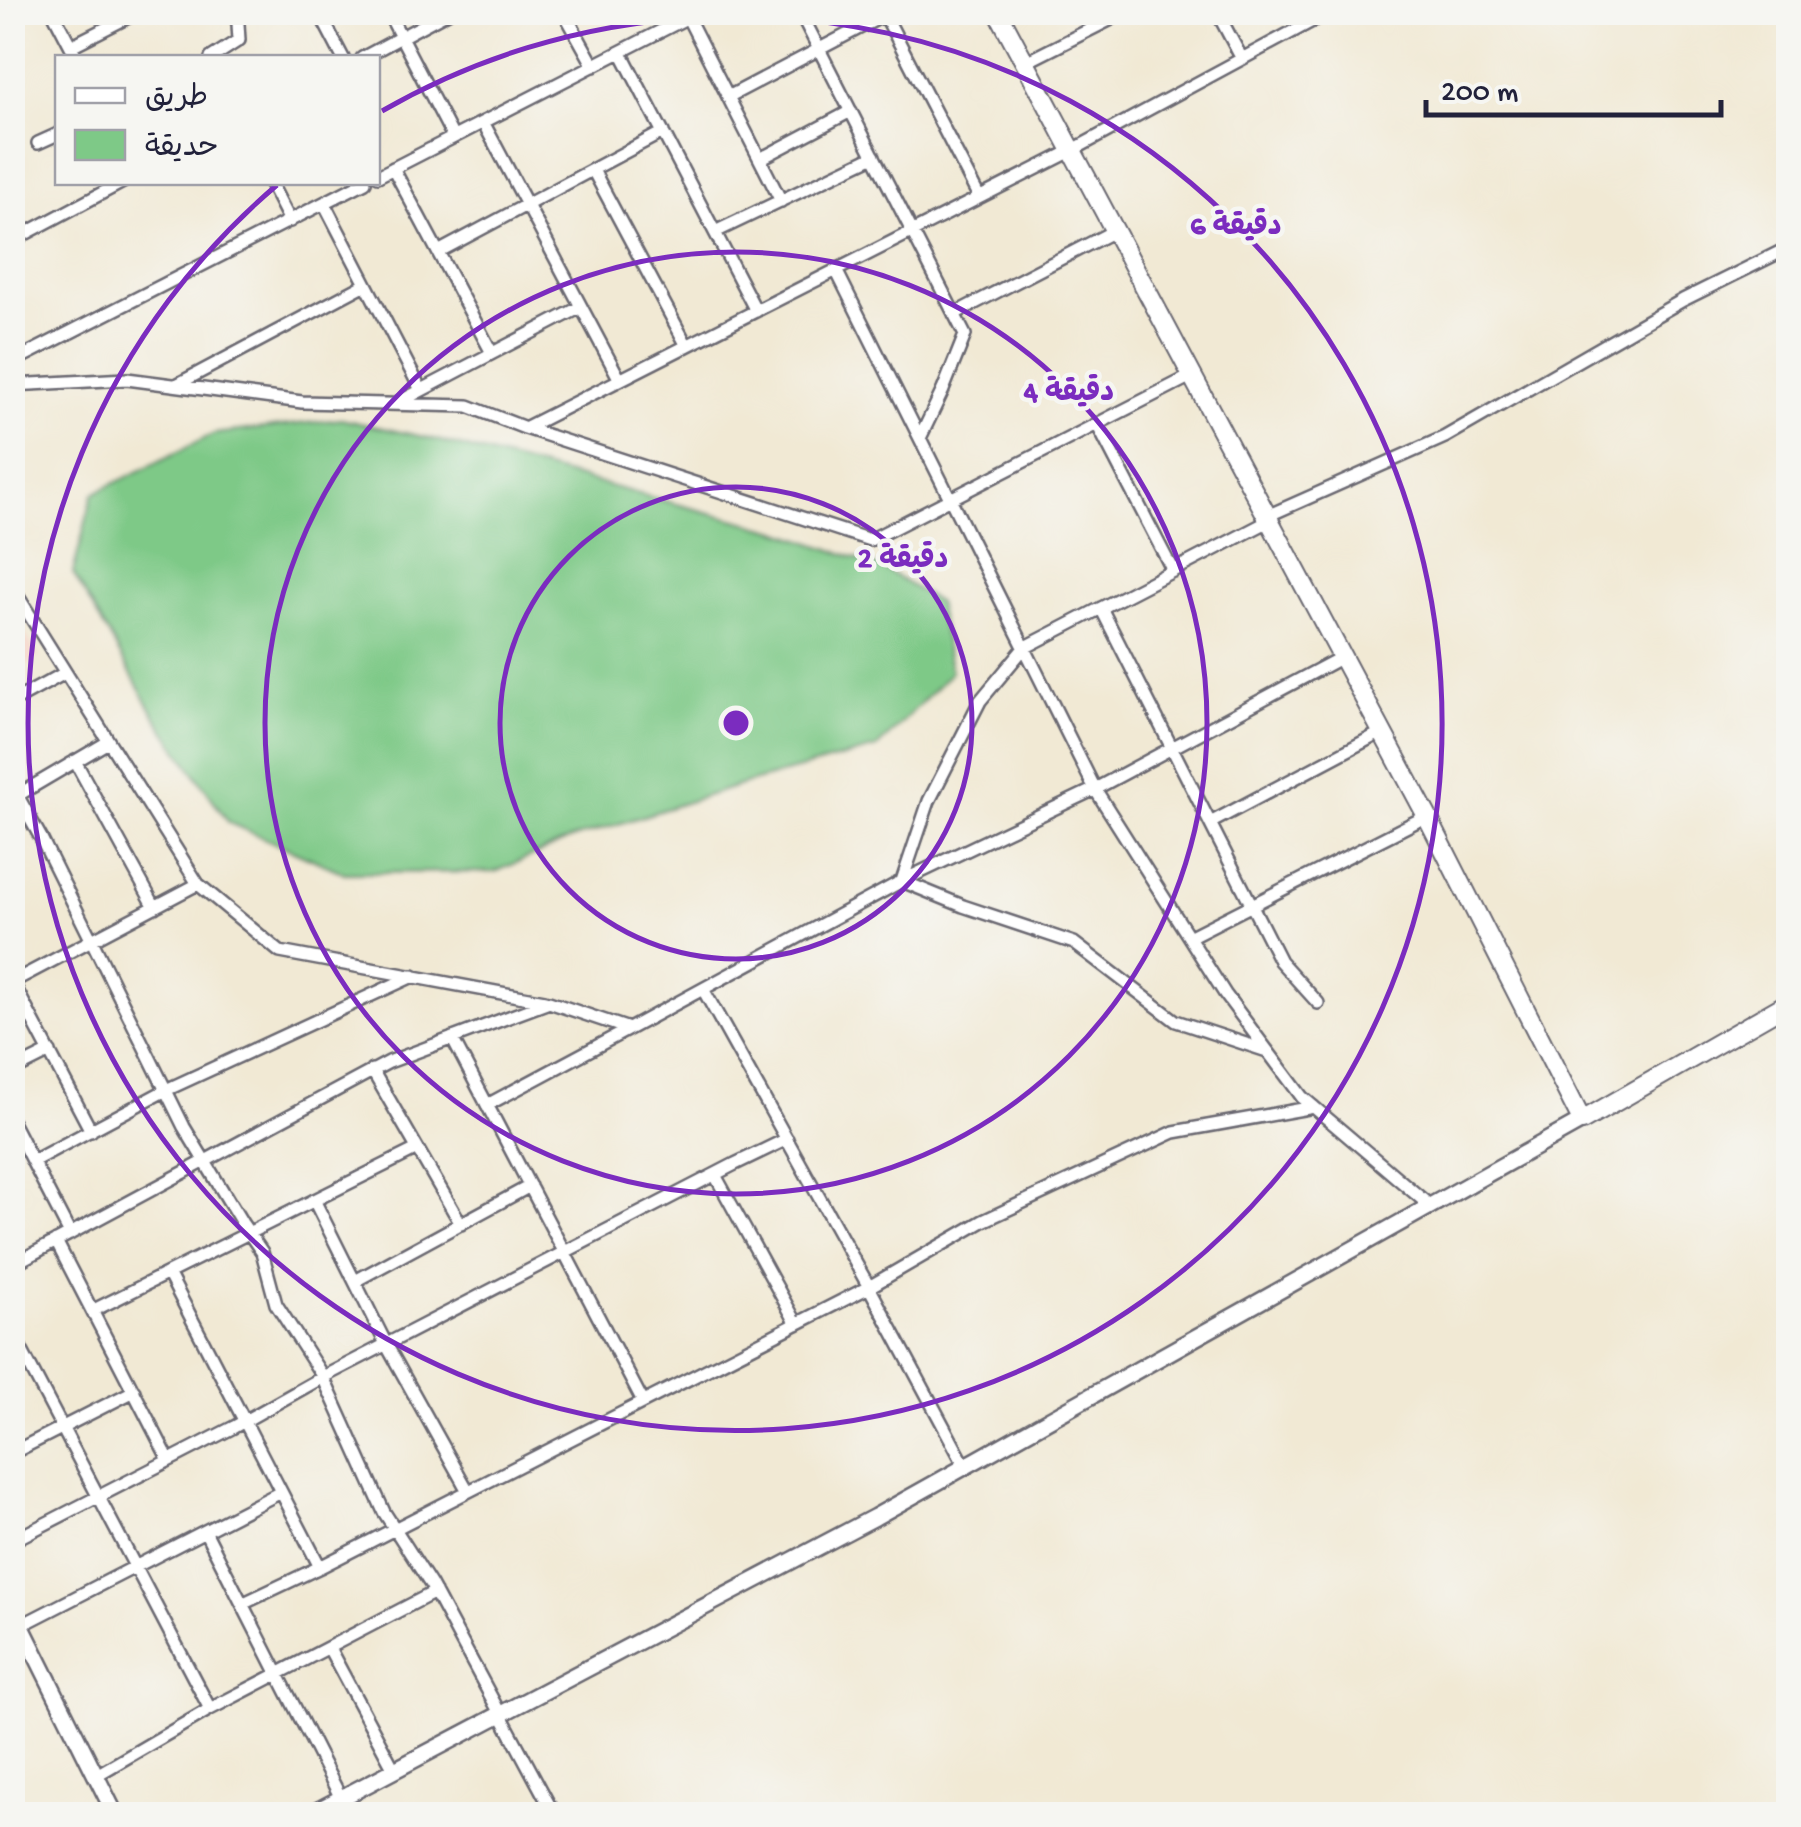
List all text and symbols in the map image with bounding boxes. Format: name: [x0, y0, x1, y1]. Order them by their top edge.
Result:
legend: [55, 55, 380, 185]
scale bar: [1426, 55, 1721, 117]
text: 200 m: [1441, 77, 1518, 112]
text: طريق: [145, 82, 208, 117]
text: حديقة: [145, 132, 219, 167]
text: 6 دقيقة: [1190, 208, 1282, 246]
text: 4 دقيقة: [1023, 374, 1114, 412]
text: 2 دقيقة: [857, 541, 949, 579]
centre of rings: [718, 705, 754, 741]

